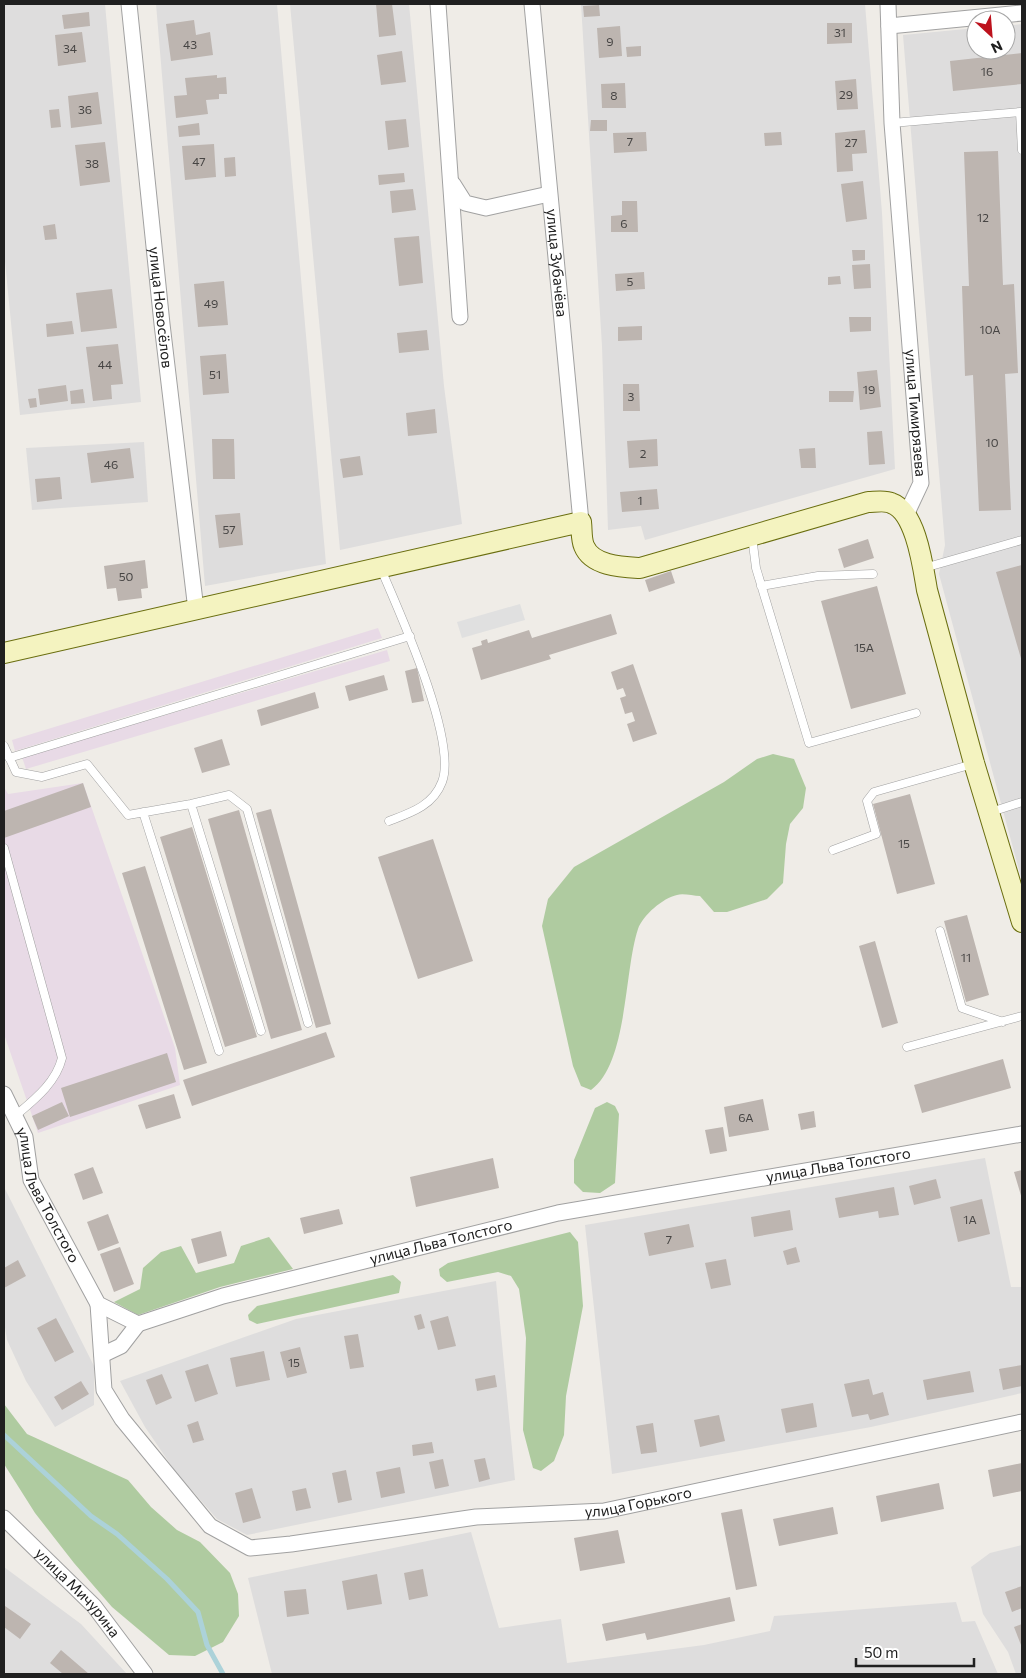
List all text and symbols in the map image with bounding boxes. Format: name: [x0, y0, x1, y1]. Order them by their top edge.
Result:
north arrow: [966, 10, 1016, 60]
house number: 31: [834, 25, 846, 39]
house number: 9: [606, 34, 614, 48]
house number: 43: [183, 37, 197, 51]
text: N: [988, 37, 1005, 57]
house number: 34: [63, 41, 77, 55]
house number: 16: [981, 64, 993, 78]
house number: 29: [839, 87, 853, 101]
house number: 8: [610, 88, 618, 102]
house number: 36: [78, 102, 92, 116]
house number: 7: [627, 134, 633, 148]
house number: 27: [845, 135, 857, 149]
house number: 47: [192, 154, 206, 168]
house number: 38: [85, 156, 99, 170]
street label: улица Зубачёва: [543, 208, 572, 318]
house number: 12: [977, 210, 989, 224]
house number: 6: [620, 216, 628, 230]
street label: улица Новосёлов: [146, 246, 177, 369]
house number: 5: [627, 274, 634, 288]
house number: 49: [204, 296, 218, 310]
house number: 10А: [980, 322, 1000, 336]
street label: улица Тимирязева: [902, 348, 930, 477]
house number: 44: [98, 357, 112, 371]
house number: 51: [209, 367, 221, 381]
house number: 19: [863, 382, 875, 396]
house number: 3: [628, 389, 635, 403]
house number: 10: [986, 435, 999, 449]
house number: 2: [640, 446, 647, 460]
house number: 46: [104, 457, 118, 471]
house number: 1: [637, 493, 643, 507]
house number: 57: [222, 522, 236, 536]
house number: 50: [119, 569, 134, 583]
house number: 15А: [854, 640, 874, 654]
house number: 15: [898, 836, 910, 850]
house number: 11: [961, 950, 971, 964]
house number: 6А: [738, 1110, 754, 1124]
street label: улица Льва Толстого: [13, 1124, 84, 1266]
street label: улица Льва Толстого: [765, 1143, 912, 1185]
house number: 1А: [963, 1212, 977, 1226]
street label: улица Льва Толстого: [368, 1215, 514, 1267]
house number: 7: [666, 1232, 672, 1246]
house number: 15: [288, 1355, 300, 1369]
street label: улица Горького: [584, 1483, 693, 1520]
street label: улица Мичурина: [32, 1544, 124, 1641]
scale bar: [856, 1636, 974, 1668]
text: 50 m: [864, 1643, 898, 1661]

